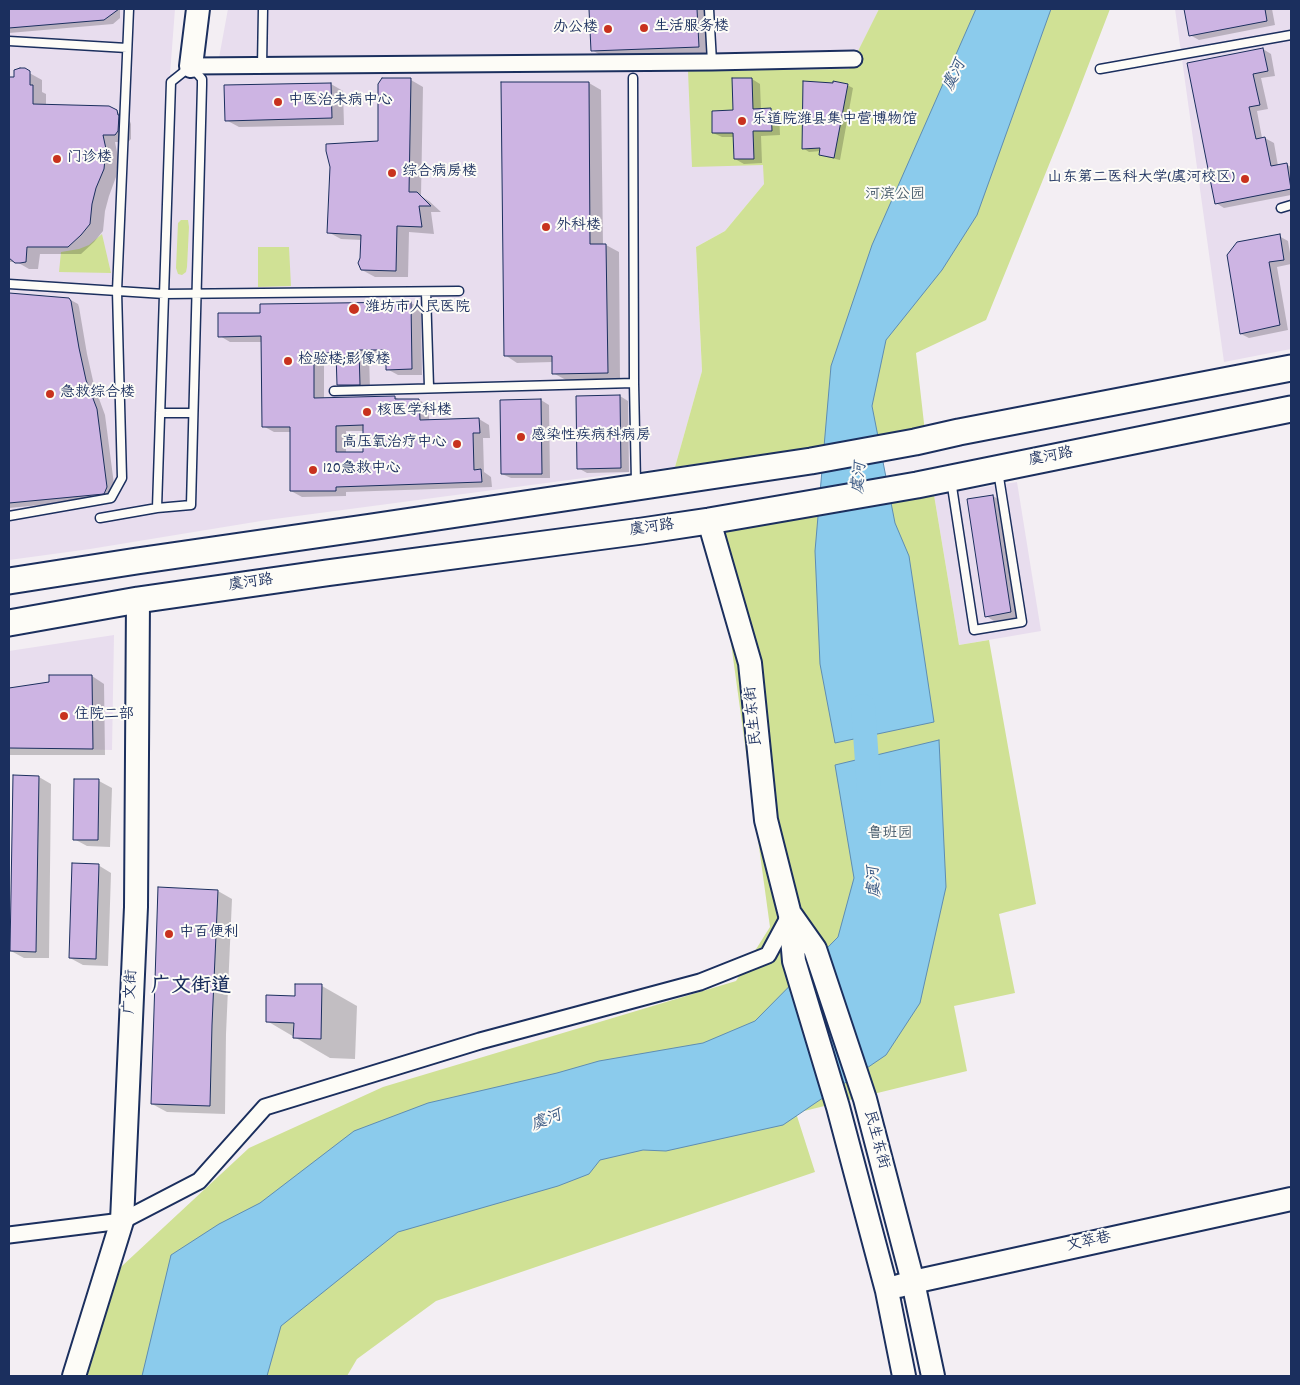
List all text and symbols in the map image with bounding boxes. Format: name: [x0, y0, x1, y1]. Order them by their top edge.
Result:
place label: 生活服务楼: [654, 19, 729, 37]
place label: 办公楼: [553, 20, 598, 38]
marker: 生活服务楼: [638, 22, 650, 34]
marker: 办公楼: [602, 23, 614, 35]
water label: 虞河: [941, 57, 971, 95]
place label: 中医治未病中心: [288, 93, 393, 111]
marker: 中医治未病中心: [272, 96, 284, 108]
place label: 乐道院潍县集中营博物馆: [752, 112, 917, 130]
marker: 乐道院潍县集中营博物馆: [736, 115, 748, 127]
place label: 门诊楼: [67, 150, 112, 168]
marker: 门诊楼: [51, 153, 63, 165]
place label: 综合病房楼: [402, 164, 477, 182]
marker: 综合病房楼: [386, 167, 398, 179]
place label: 山东第二医科大学(虞河校区): [1048, 170, 1235, 188]
marker: 山东第二医科大学(虞河校区): [1239, 173, 1251, 185]
park label: 河滨公园: [865, 187, 925, 205]
place label: 外科楼: [556, 218, 601, 236]
marker: 外科楼: [540, 221, 552, 233]
place label: 潍坊市人民医院: [365, 300, 470, 318]
marker: 潍坊市人民医院: [347, 302, 361, 316]
place label: 检验楼;影像楼: [298, 352, 390, 370]
marker: 检验楼;影像楼: [282, 355, 294, 367]
place label: 急救综合楼: [60, 385, 135, 403]
marker: 急救综合楼: [44, 388, 56, 400]
place label: 核医学科楼: [377, 403, 452, 421]
marker: 核医学科楼: [361, 406, 373, 418]
place label: 感染性疾病科病房: [531, 428, 651, 446]
marker: 感染性疾病科病房: [515, 431, 527, 443]
place label: 高压氧治疗中心: [342, 435, 447, 453]
marker: 高压氧治疗中心: [451, 438, 463, 450]
street label: 虞河路: [1027, 445, 1075, 471]
place label: 120急救中心: [323, 461, 401, 479]
water label: 虞河: [850, 461, 872, 495]
marker: 120急救中心: [307, 464, 319, 476]
street label: 虞河路: [628, 517, 676, 541]
street label: 虞河路: [227, 572, 275, 596]
street label: 民生东街: [743, 685, 767, 747]
place label: 住院二部: [74, 707, 134, 725]
marker: 住院二部: [58, 710, 70, 722]
park label: 鲁班园: [868, 826, 912, 844]
water label: 虞河: [865, 865, 887, 899]
place label: 中百便利: [179, 925, 239, 943]
marker: 中百便利: [163, 928, 175, 940]
street label: 广文街: [122, 969, 142, 1015]
district label: 广文街道: [151, 976, 231, 1000]
water label: 虞河: [529, 1107, 565, 1137]
street label: 民生东街: [859, 1109, 891, 1171]
street label: 文萃巷: [1065, 1230, 1113, 1256]

